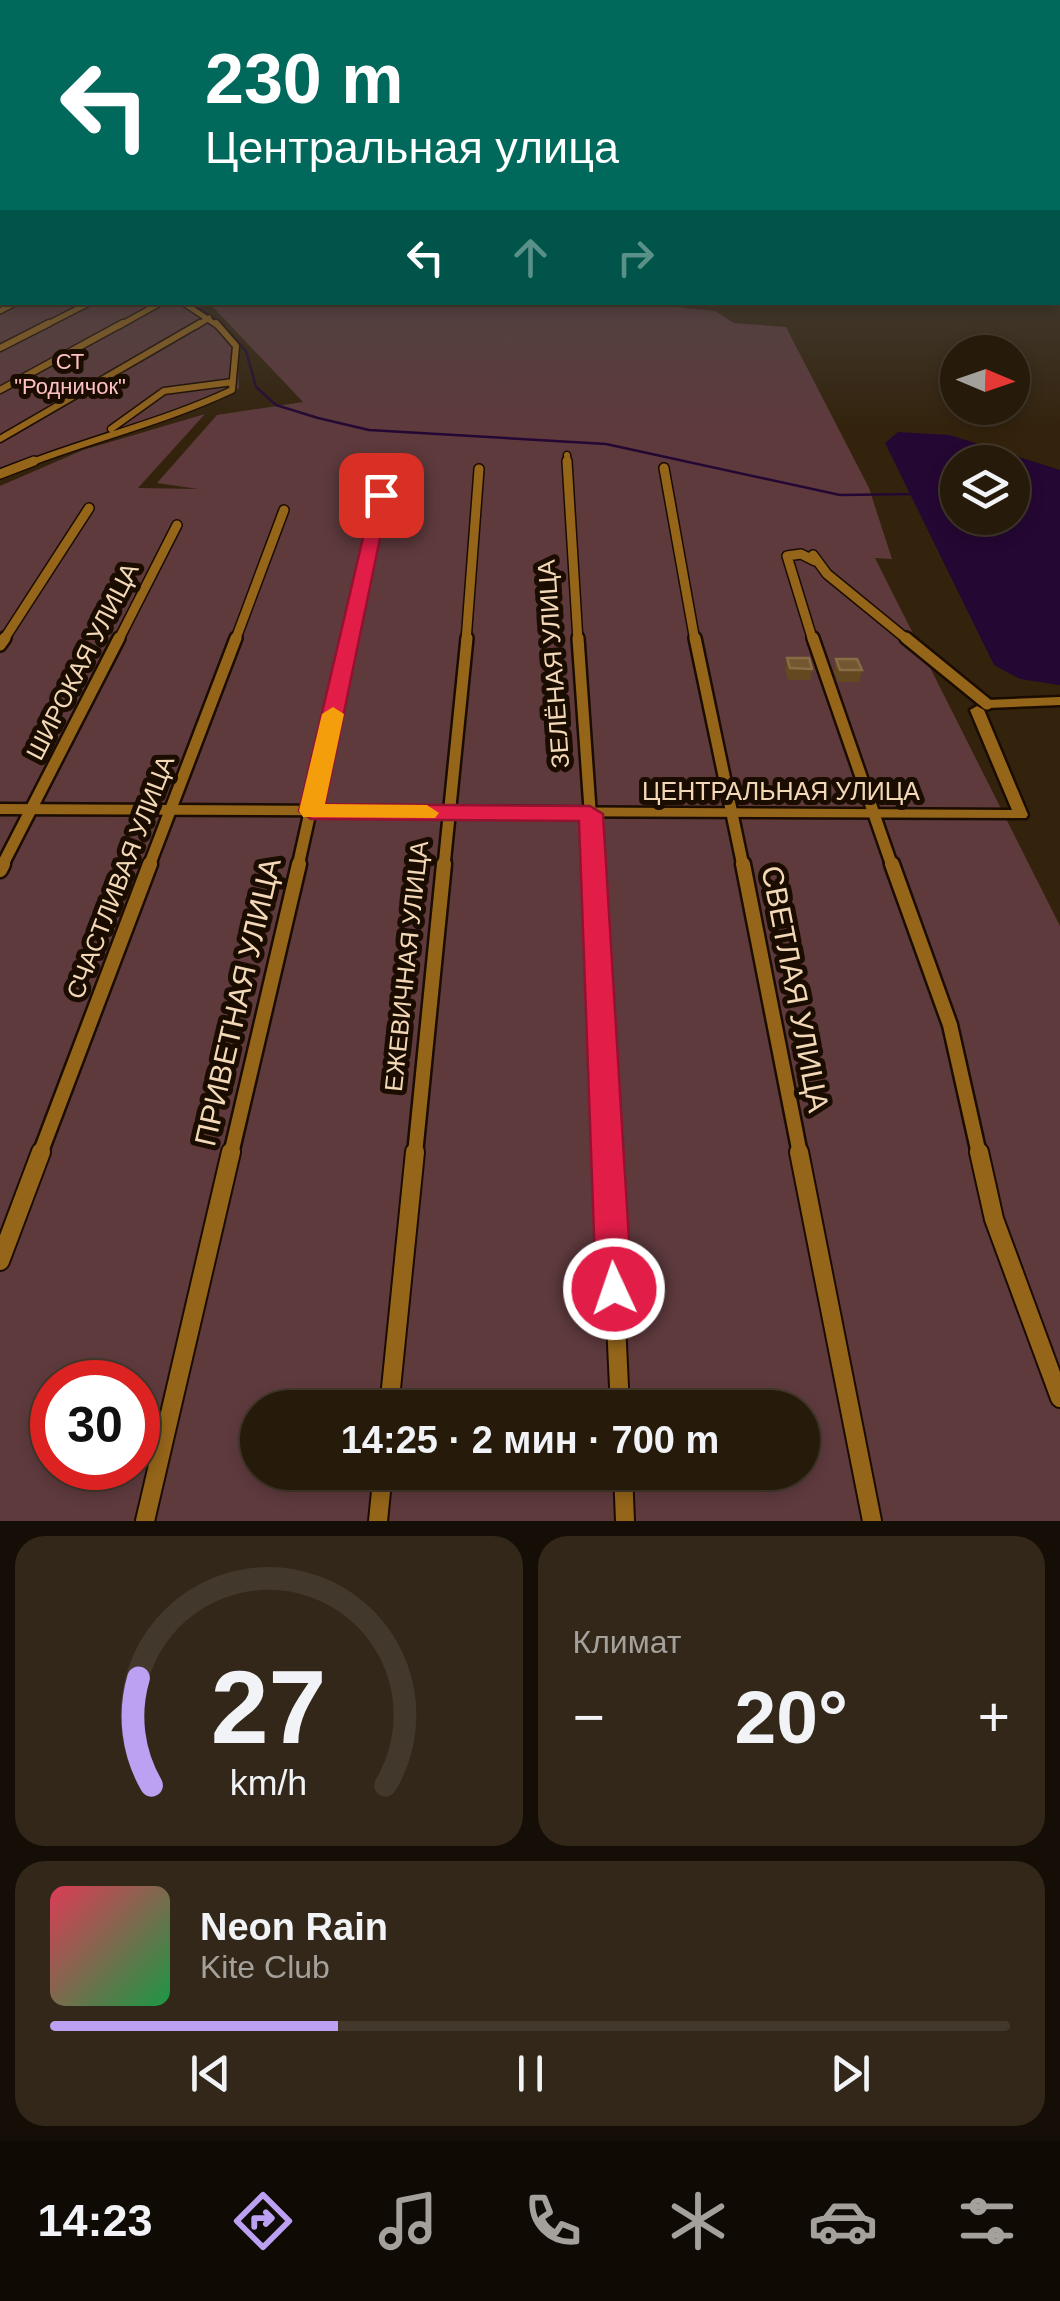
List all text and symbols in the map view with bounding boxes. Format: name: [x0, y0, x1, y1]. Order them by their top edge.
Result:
icon: left: [40, 40, 170, 170]
text: 230 m: [205, 40, 403, 118]
text: Центральная улица: [205, 122, 619, 173]
icon: left: [398, 230, 453, 285]
icon: ahead: [503, 230, 558, 285]
icon: right: [608, 230, 663, 285]
north arrow: [940, 335, 1030, 425]
map controls: [940, 335, 1030, 535]
park label: СТ "Родничок": [14, 349, 126, 399]
button: layers: [940, 445, 1030, 535]
pin: [339, 453, 424, 538]
icon: arrive: [354, 468, 409, 523]
street label: ШИРОКАЯ УЛИЦА: [20, 558, 144, 764]
street label: ЗЕЛЁНАЯ УЛИЦА: [532, 558, 574, 769]
street label: СЧАСТЛИВАЯ УЛИЦА: [61, 751, 179, 1003]
street label: ЦЕНТРАЛЬНАЯ УЛИЦА: [642, 777, 920, 805]
street label: ЕЖЕВИЧНАЯ УЛИЦА: [379, 839, 433, 1093]
street label: ПРИВЕТНАЯ УЛИЦА: [188, 855, 287, 1149]
street label: СВЕТЛАЯ УЛИЦА: [755, 863, 836, 1115]
position arrow: [562, 1237, 666, 1341]
speed limit sign: 30: [30, 1360, 160, 1490]
text: 14:25 · 2 мин · 700 m: [341, 1419, 719, 1461]
text: Климат: [573, 1624, 681, 1660]
text: 27: [211, 1649, 327, 1765]
text: 20°: [735, 1675, 848, 1759]
text: −: [573, 1686, 605, 1748]
text: +: [978, 1686, 1010, 1748]
text: km/h: [230, 1763, 307, 1803]
text: Neon Rain: [200, 1906, 388, 1948]
text: Kite Club: [200, 1949, 330, 1985]
icon: previous: [183, 2046, 238, 2101]
icon: pause: [503, 2046, 558, 2101]
icon: next: [823, 2046, 878, 2101]
icon: directions: [228, 2186, 298, 2256]
icon: music: [373, 2186, 443, 2256]
icon: phone: [518, 2186, 588, 2256]
icon: climate: [663, 2186, 733, 2256]
icon: car: [808, 2186, 878, 2256]
icon: filters: [952, 2186, 1022, 2256]
text: 14:23: [37, 2195, 153, 2246]

